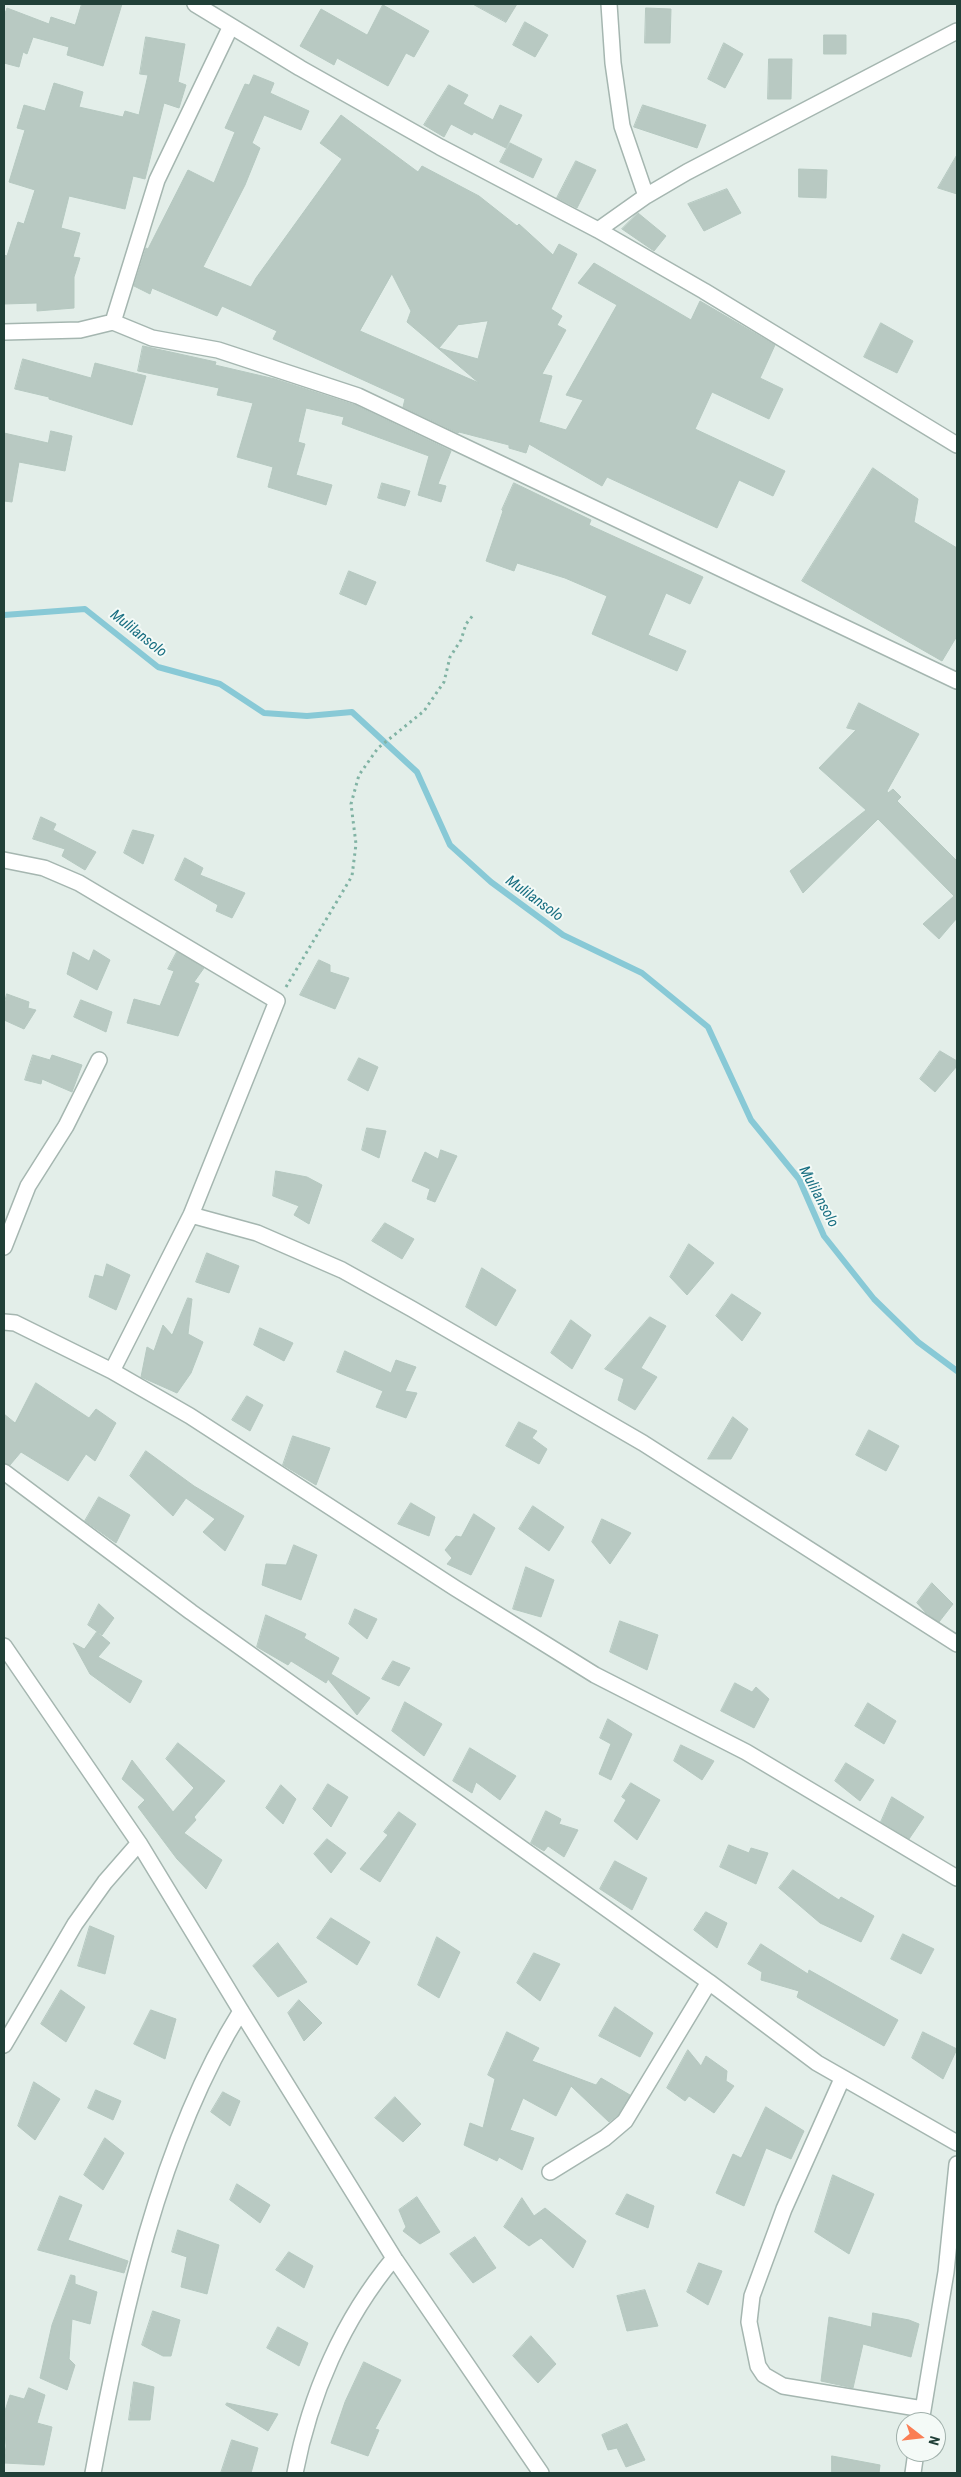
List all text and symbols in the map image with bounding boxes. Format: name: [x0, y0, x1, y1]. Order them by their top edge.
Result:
water label: Mulilansolo: [106, 606, 170, 662]
water label: Mulilansolo: [502, 872, 566, 926]
water label: Mulilansolo: [794, 1163, 842, 1231]
north arrow: [896, 2412, 946, 2462]
text: N: [926, 2435, 943, 2447]

